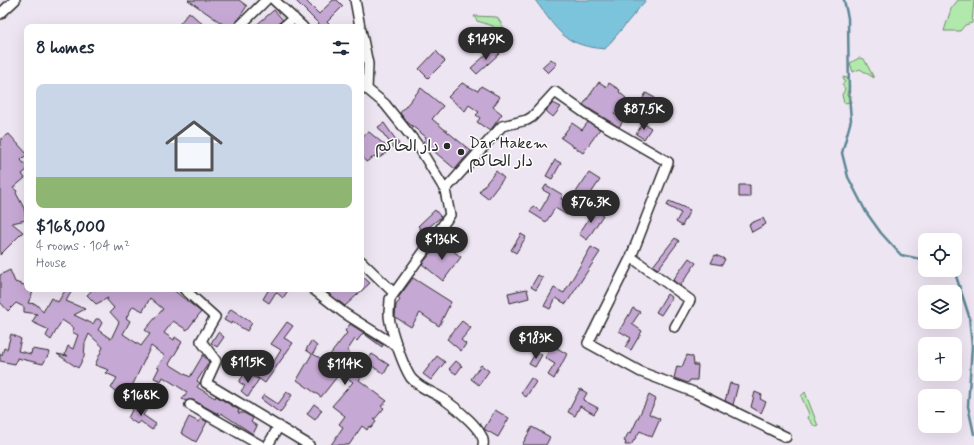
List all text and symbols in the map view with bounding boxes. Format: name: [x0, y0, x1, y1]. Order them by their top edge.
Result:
pin: $149K: [458, 27, 514, 61]
text: $149K: [467, 31, 505, 48]
text: 8 homes: [36, 37, 95, 59]
icon: filters: [330, 37, 352, 59]
pin: $87.5K: [611, 97, 677, 131]
text: $87.5K: [623, 101, 665, 118]
icon: home: [158, 110, 230, 182]
place label: Dar Hakem دار الحاكم: [469, 133, 548, 173]
place label: دار الحاكم: [375, 136, 439, 158]
marker: دار الحاكم: [442, 141, 452, 151]
marker: Dar Hakem دار الحاكم: [456, 147, 466, 157]
pin: $76.3K: [558, 190, 624, 224]
text: $76.3K: [571, 194, 611, 211]
text: $168,000: [36, 216, 105, 238]
pin: $136K: [414, 227, 470, 261]
text: $136K: [425, 231, 459, 248]
map controls: [918, 233, 962, 433]
button: locate: [918, 233, 962, 277]
text: 4 rooms · 104 m²: [36, 238, 130, 255]
text: House: [36, 255, 67, 272]
button: layers: [918, 285, 962, 329]
pin: $183K: [508, 326, 564, 360]
text: $183K: [518, 330, 554, 347]
button: +: [918, 337, 962, 381]
pin: $115K: [220, 350, 276, 384]
pin: $114K: [317, 352, 373, 386]
text: $115K: [230, 354, 266, 371]
text: $114K: [327, 356, 363, 373]
pin: $168K: [113, 383, 169, 417]
text: $168K: [123, 387, 159, 404]
button: −: [918, 389, 962, 433]

